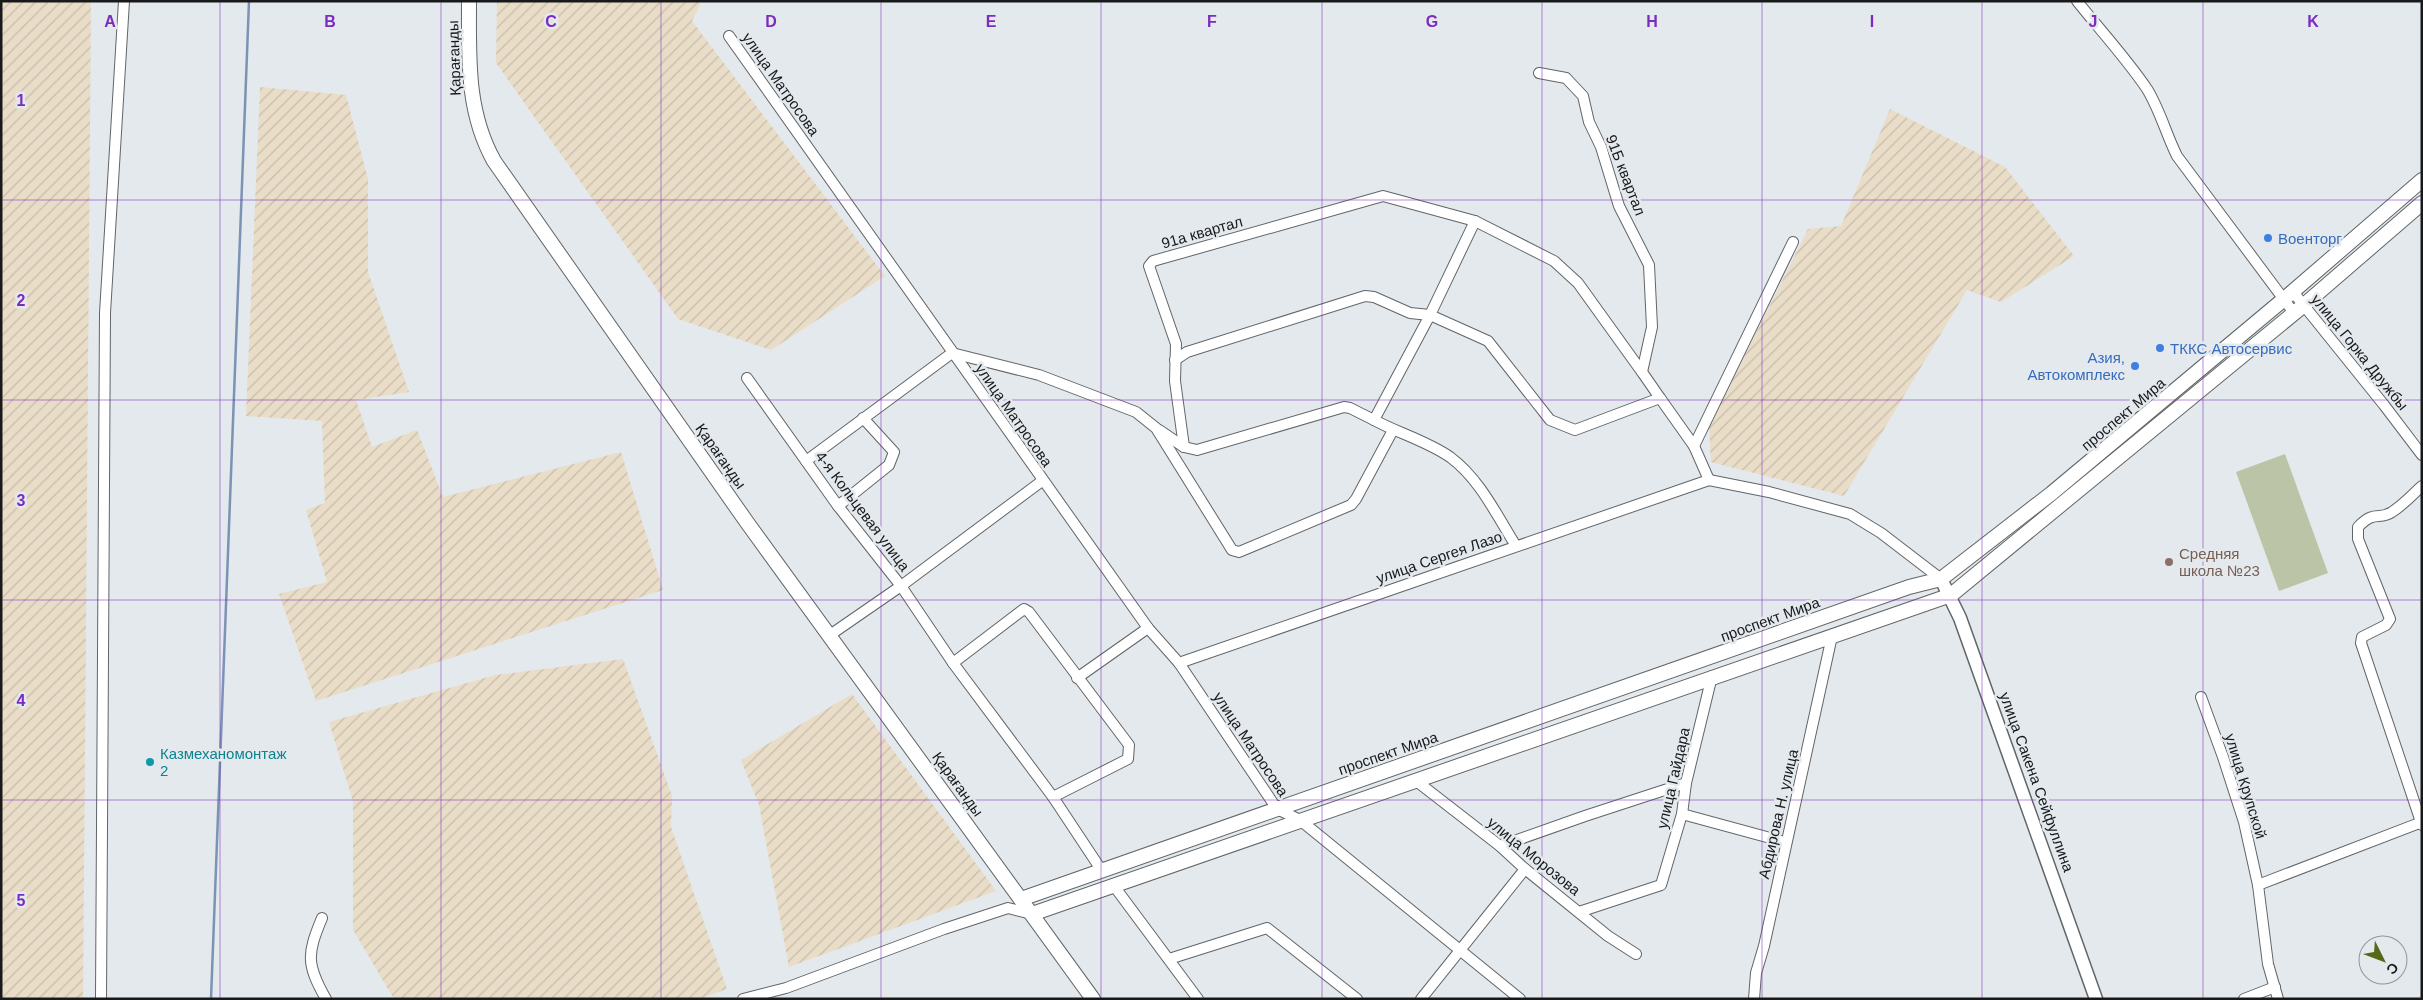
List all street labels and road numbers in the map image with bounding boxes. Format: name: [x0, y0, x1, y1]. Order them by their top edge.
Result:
street label: Қарағанды: [444, 20, 464, 96]
street label: улица Матросова: [739, 29, 823, 139]
street label: 91Б квартал: [1603, 132, 1649, 218]
street label: 91а квартал: [1159, 212, 1245, 252]
street label: улица Горка Дружбы: [2308, 291, 2412, 413]
street label: улица Матросова: [972, 360, 1056, 470]
street label: проспект Мира: [2078, 374, 2169, 454]
street label: Қарағанды: [692, 420, 750, 492]
street label: 4-я Кольцевая улица: [812, 448, 914, 575]
street label: улица Сергея Лазо: [1374, 528, 1504, 586]
street label: проспект Мира: [1718, 593, 1822, 645]
street label: улица Матросова: [1210, 689, 1292, 800]
street label: улица Сакена Сейфуллина: [1997, 690, 2078, 875]
street label: улица Гайдара: [1653, 725, 1693, 830]
street label: проспект Мира: [1336, 728, 1441, 778]
street label: улица Крупской: [2222, 731, 2270, 841]
street label: Абдирова Н. улица: [1755, 747, 1801, 880]
street label: Қарағанды: [929, 749, 987, 819]
street label: улица Морозова: [1484, 813, 1584, 899]

